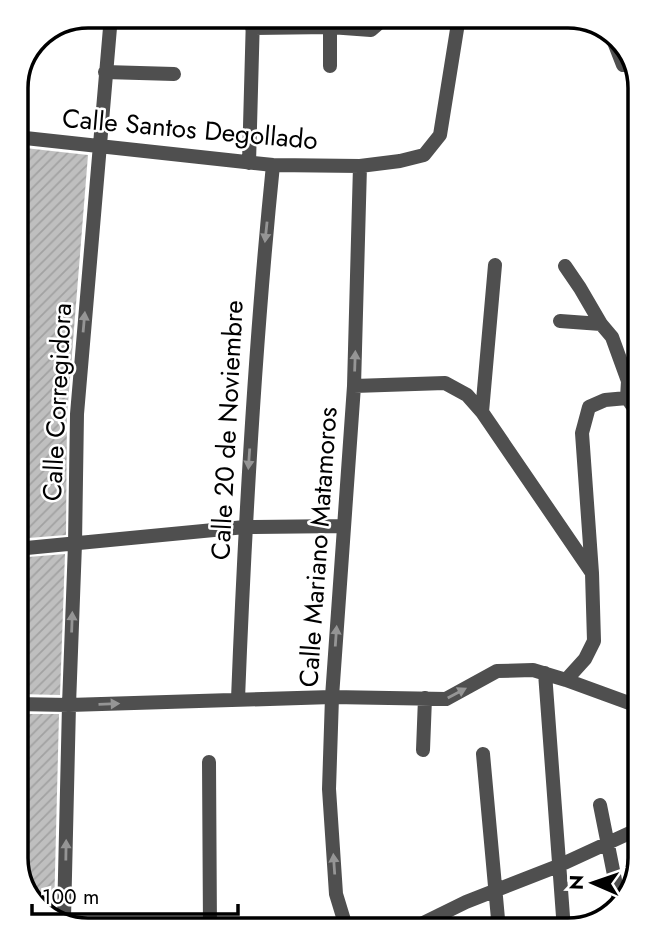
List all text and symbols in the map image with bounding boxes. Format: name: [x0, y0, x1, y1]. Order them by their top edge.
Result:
street label: Calle Santos Degollado: [61, 99, 319, 159]
one-way arrow: [260, 222, 271, 244]
street label: Calle 20 de Noviembre: [201, 299, 253, 561]
street label: Calle Corregidora: [33, 302, 81, 502]
one-way arrow: [79, 311, 90, 333]
one-way arrow: [349, 349, 360, 371]
street label: Calle Mariano Matamoros: [289, 406, 347, 688]
one-way arrow: [244, 449, 255, 471]
one-way arrow: [67, 611, 78, 633]
one-way arrow: [331, 625, 342, 647]
one-way arrow: [447, 687, 467, 699]
one-way arrow: [98, 698, 120, 709]
one-way arrow: [60, 839, 71, 861]
north arrow: [558, 848, 628, 918]
one-way arrow: [328, 852, 339, 874]
scale bar: [32, 872, 238, 916]
text: N: [563, 874, 590, 890]
text: 100 m: [42, 882, 99, 912]

